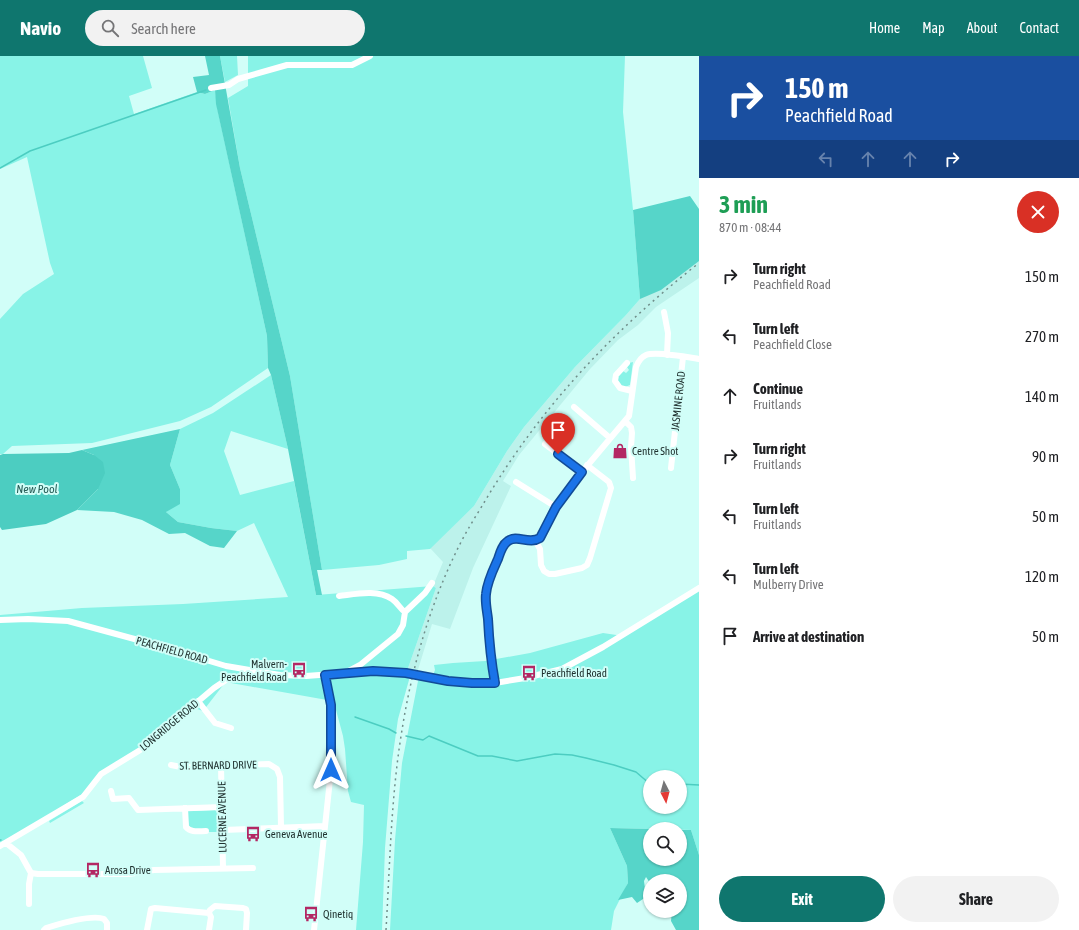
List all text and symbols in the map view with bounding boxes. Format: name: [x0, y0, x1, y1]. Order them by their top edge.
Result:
search box: [85, 10, 365, 46]
text: Navio: [20, 17, 61, 39]
icon: search: [99, 17, 121, 39]
text: Search here: [131, 20, 196, 37]
text: Home: [869, 20, 900, 36]
text: Map: [922, 20, 945, 36]
text: About: [967, 20, 998, 36]
text: Contact: [1020, 20, 1059, 36]
icon: right: [719, 72, 771, 124]
text: 150 m: [785, 72, 848, 104]
text: Peachfield Road: [785, 105, 893, 126]
icon: left: [815, 148, 837, 170]
icon: ahead: [857, 148, 879, 170]
icon: ahead: [899, 148, 921, 170]
icon: right: [941, 148, 963, 170]
text: 3 min: [719, 191, 768, 218]
button: close: [1017, 191, 1059, 233]
text: 870 m · 08:44: [719, 220, 782, 235]
text: Turn right: [753, 260, 806, 277]
icon: right: [719, 265, 741, 287]
text: 150 m: [1025, 268, 1059, 285]
text: Peachfield Road: [753, 277, 831, 292]
text: Turn left: [753, 320, 799, 337]
icon: left: [719, 325, 741, 347]
text: 270 m: [1025, 328, 1059, 345]
text: Peachfield Close: [753, 337, 832, 352]
street label: JASMINE ROAD: [669, 371, 687, 431]
text: Continue: [753, 380, 803, 397]
icon: ahead: [719, 385, 741, 407]
text: 140 m: [1025, 388, 1059, 405]
text: Fruitlands: [753, 397, 801, 412]
pin: [541, 413, 575, 454]
icon: arrive: [547, 419, 569, 441]
text: Turn right: [753, 440, 806, 457]
shop icon: Centre Shot: [611, 442, 629, 460]
place label: Centre Shot: [632, 445, 679, 457]
icon: right: [719, 445, 741, 467]
text: 90 m: [1032, 448, 1059, 465]
text: Fruitlands: [753, 457, 801, 472]
water label: New Pool: [16, 482, 58, 496]
text: Turn left: [753, 500, 799, 517]
icon: left: [719, 505, 741, 527]
text: 50 m: [1032, 508, 1059, 525]
text: Fruitlands: [753, 517, 801, 532]
text: Turn left: [753, 560, 799, 577]
icon: left: [719, 565, 741, 587]
text: 120 m: [1025, 568, 1059, 585]
text: Mulberry Drive: [753, 577, 824, 592]
icon: arrive: [719, 625, 741, 647]
text: Arrive at destination: [753, 628, 864, 645]
text: 50 m: [1032, 628, 1059, 645]
street label: PEACHFIELD ROAD: [135, 634, 209, 666]
place label: Malvern- Peachfield Road: [221, 658, 287, 683]
bus stop icon: Malvern- Peachfield Road: [290, 661, 308, 679]
bus stop icon: Peachfield Road: [520, 664, 538, 682]
place label: Peachfield Road: [541, 667, 607, 679]
street label: LONGRIDGE ROAD: [137, 697, 201, 753]
position arrow: [310, 749, 352, 791]
street label: ST. BERNARD DRIVE: [179, 758, 257, 772]
north arrow: [643, 770, 687, 814]
map controls: [643, 770, 687, 918]
street label: LUCERNE AVENUE: [215, 781, 229, 853]
button: search: [643, 822, 687, 866]
bus stop icon: Geneva Avenue: [244, 825, 262, 843]
place label: Geneva Avenue: [265, 828, 328, 840]
bus stop icon: Arosa Drive: [84, 861, 102, 879]
place label: Arosa Drive: [105, 864, 151, 876]
button: layers: [643, 874, 687, 918]
button: Exit: [719, 876, 885, 922]
button: Share: [893, 876, 1059, 922]
bus stop icon: Qinetiq: [302, 905, 320, 923]
place label: Qinetiq: [323, 908, 353, 920]

